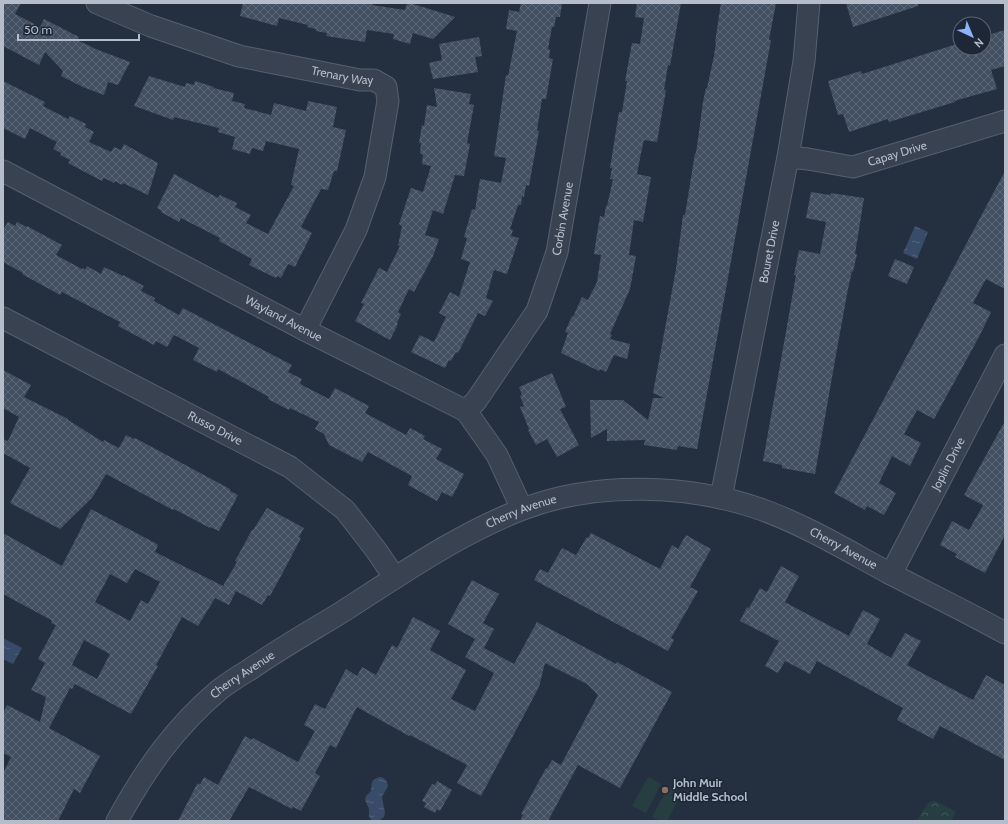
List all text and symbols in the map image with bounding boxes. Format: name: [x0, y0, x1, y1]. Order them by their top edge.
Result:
scale bar: [18, 16, 139, 42]
north arrow: [952, 16, 992, 56]
text: 50 m: [24, 22, 52, 37]
text: N: [971, 35, 987, 51]
street label: Trenary Way: [310, 63, 373, 87]
street label: Capay Drive: [866, 137, 928, 169]
street label: Corbin Avenue: [549, 181, 576, 257]
street label: Bouret Drive: [755, 219, 782, 284]
street label: Wayland Avenue: [243, 292, 325, 344]
street label: Russo Drive: [185, 407, 245, 448]
street label: Joplin Drive: [927, 435, 968, 494]
street label: Cherry Avenue: [483, 491, 558, 531]
street label: Cherry Avenue: [807, 524, 880, 572]
street label: Cherry Avenue: [207, 647, 277, 701]
place label: John Muir Middle School: [672, 775, 747, 804]
marker: John Muir Middle School: [660, 785, 670, 795]

